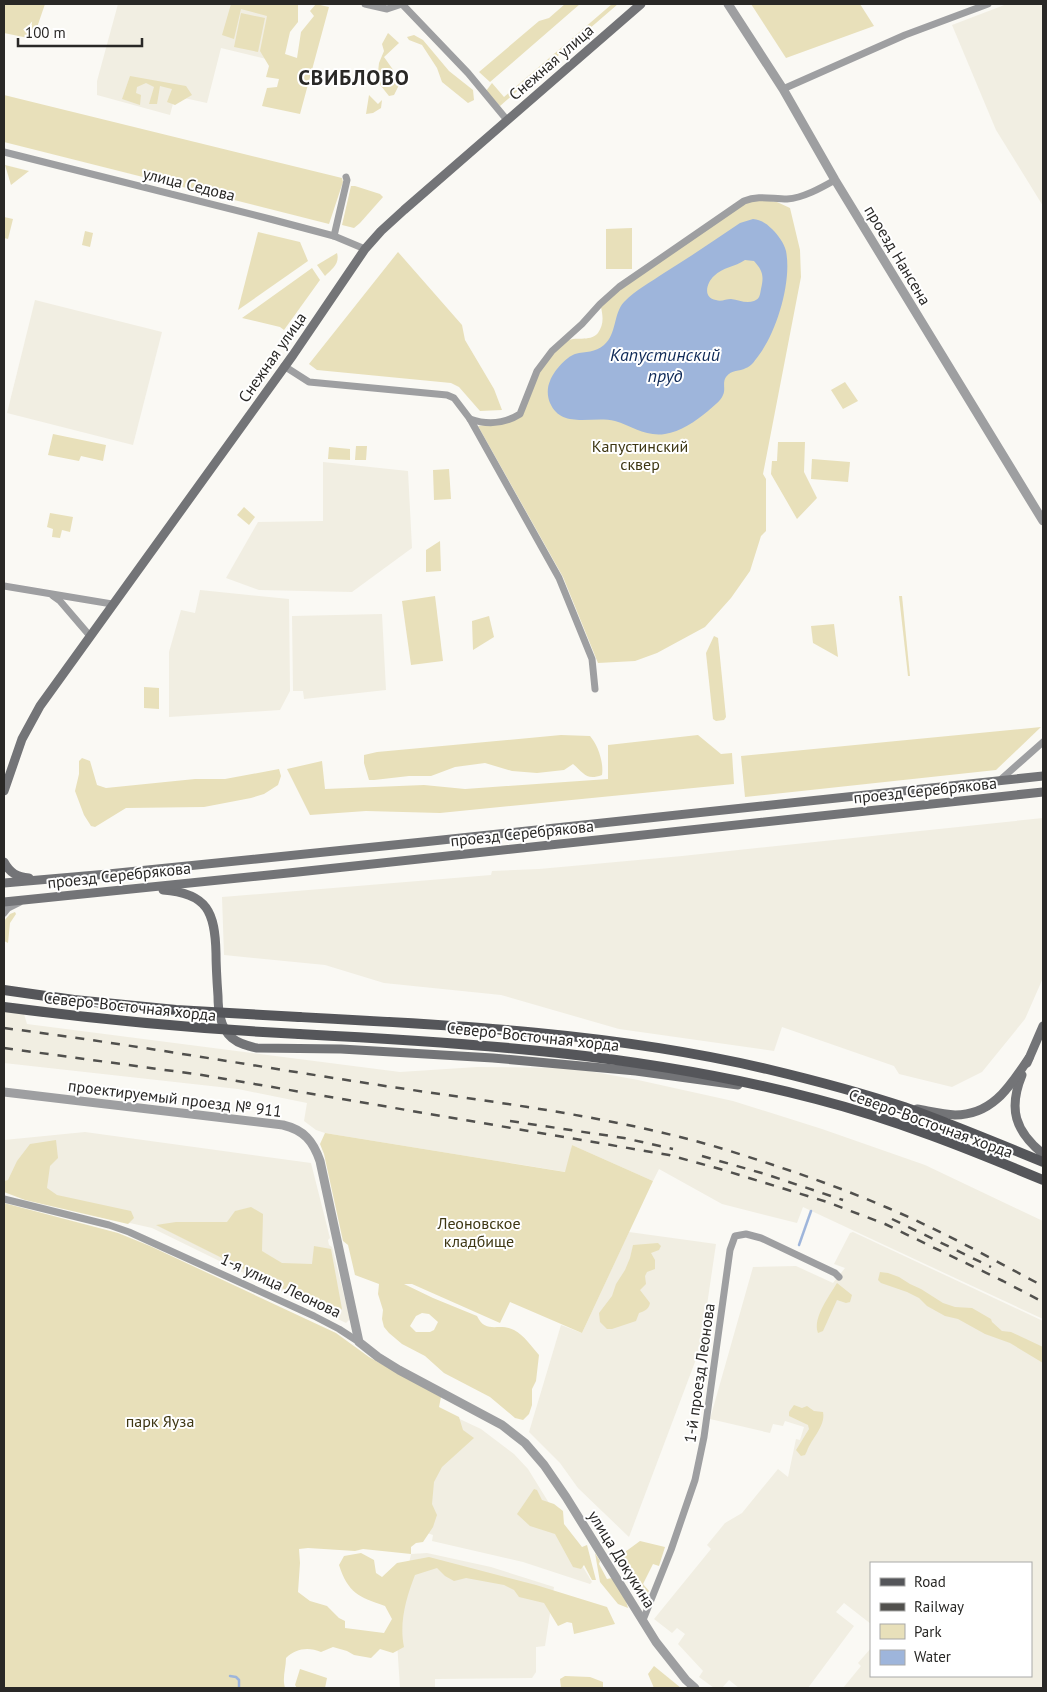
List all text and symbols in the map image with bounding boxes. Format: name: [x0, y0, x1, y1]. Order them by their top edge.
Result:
scale bar: [18, 15, 141, 47]
street label: Снежная улица: [505, 20, 597, 104]
text: 100 m: [25, 23, 66, 42]
district label: СВИБЛОВО: [298, 64, 410, 91]
street label: улица Седова: [141, 163, 237, 205]
street label: проезд Нансена: [860, 202, 936, 308]
street label: Снежная улица: [234, 308, 310, 406]
water label: Капустинский пруд: [610, 343, 720, 387]
park label: Капустинский сквер: [592, 436, 688, 474]
street label: проезд Серебрякова: [852, 773, 998, 807]
street label: проезд Серебрякова: [449, 816, 595, 850]
street label: проезд Серебрякова: [46, 858, 192, 892]
street label: Северо-Восточная хорда: [43, 987, 217, 1025]
street label: Северо-Восточная хорда: [446, 1017, 620, 1055]
street label: проектируемый проезд № 911: [67, 1075, 283, 1121]
street label: Северо-Восточная хорда: [846, 1084, 1016, 1162]
park label: Леоновское кладбище: [436, 1213, 521, 1251]
street label: 1-я улица Леонова: [217, 1248, 345, 1322]
street label: 1-й проезд Леонова: [679, 1302, 719, 1444]
park label: парк Яуза: [126, 1411, 194, 1431]
street label: улица Докукина: [584, 1506, 660, 1612]
legend: [870, 1562, 1032, 1677]
text: Road: [914, 1572, 946, 1591]
text: Railway: [914, 1597, 964, 1616]
text: Park: [914, 1622, 942, 1641]
text: Water: [914, 1647, 951, 1666]

